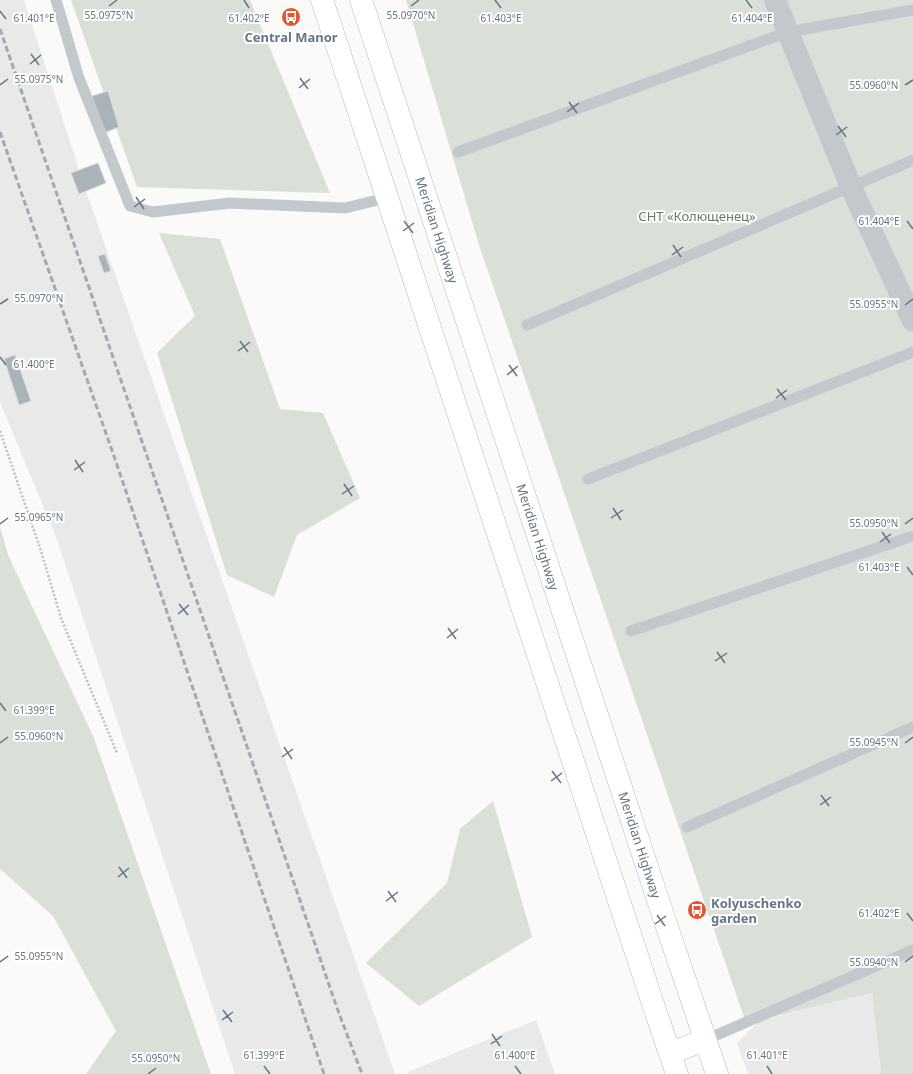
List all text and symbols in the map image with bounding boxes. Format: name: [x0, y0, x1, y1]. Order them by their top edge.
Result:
bus stop icon: Central Manor: [280, 6, 302, 28]
text: 55.0975°N: [85, 8, 133, 22]
text: 55.0970°N: [387, 8, 435, 22]
text: 61.401°E: [13, 11, 55, 25]
text: 61.402°E: [228, 11, 270, 25]
text: 61.403°E: [480, 11, 522, 25]
text: 61.404°E: [731, 11, 773, 25]
place label: Central Manor: [244, 28, 338, 46]
text: 55.0975°N: [15, 72, 63, 86]
text: 55.0960°N: [850, 78, 898, 92]
street label: Meridian Highway: [411, 174, 463, 286]
park label: СНТ «Колющенец»: [638, 207, 756, 225]
text: 61.404°E: [858, 214, 900, 228]
text: 55.0970°N: [15, 291, 63, 305]
text: 55.0955°N: [850, 297, 898, 311]
text: 61.400°E: [13, 357, 55, 371]
street label: Meridian Highway: [512, 481, 564, 593]
text: 55.0965°N: [15, 510, 63, 524]
text: 55.0950°N: [850, 516, 898, 530]
text: 61.403°E: [858, 560, 900, 574]
text: 61.399°E: [13, 703, 55, 717]
text: 55.0960°N: [15, 729, 63, 743]
text: 55.0945°N: [850, 735, 898, 749]
street label: Meridian Highway: [614, 789, 666, 901]
place label: Kolyuschenko garden: [711, 894, 802, 927]
bus stop icon: Kolyuschenko garden: [686, 899, 708, 921]
text: 61.402°E: [858, 906, 900, 920]
text: 55.0955°N: [15, 949, 63, 963]
text: 55.0940°N: [850, 955, 898, 969]
text: 61.399°E: [243, 1048, 285, 1062]
text: 61.400°E: [494, 1048, 536, 1062]
text: 61.401°E: [746, 1048, 788, 1062]
text: 55.0950°N: [132, 1051, 180, 1065]

